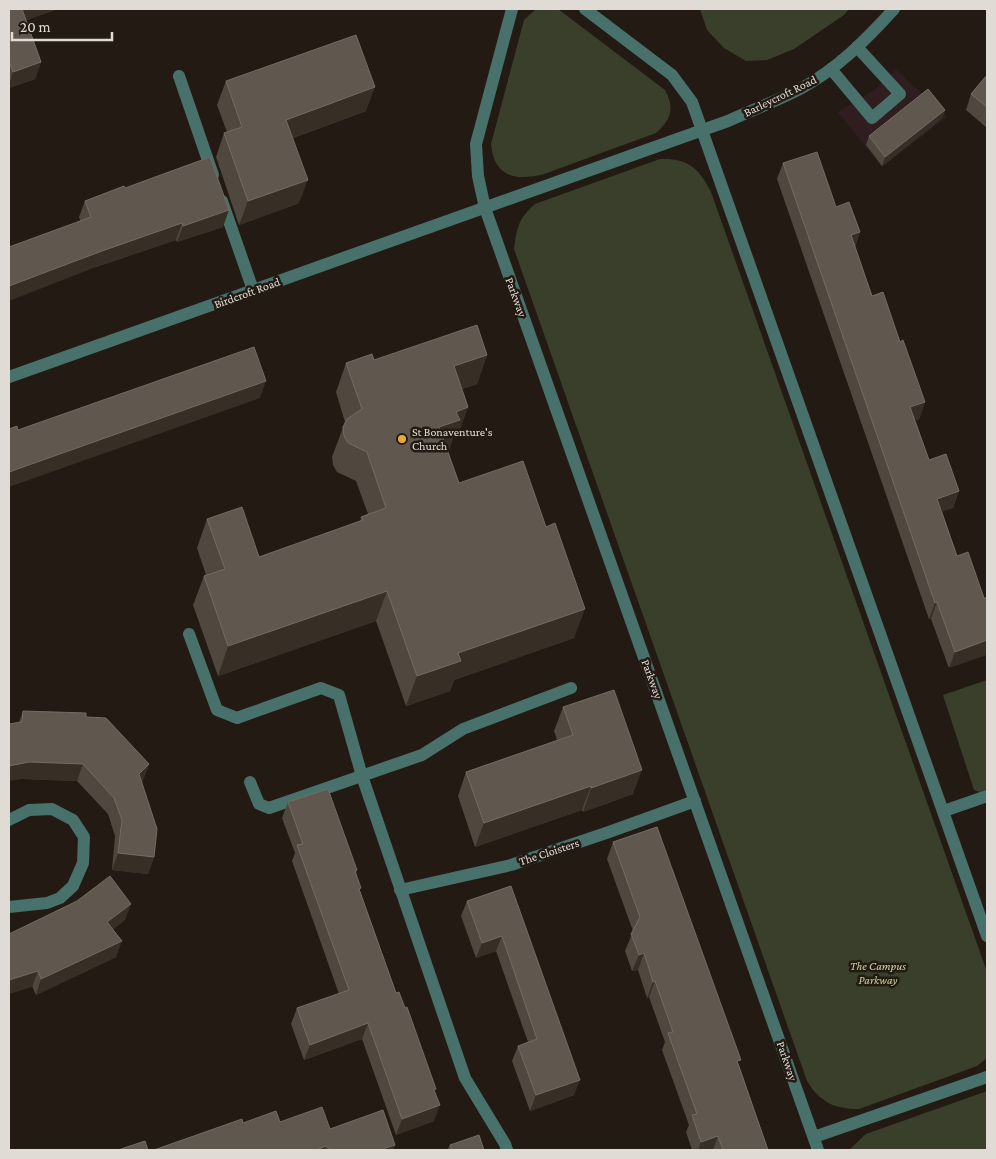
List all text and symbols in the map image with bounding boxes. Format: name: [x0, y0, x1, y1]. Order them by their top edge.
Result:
scale bar: [12, 10, 112, 42]
text: 20 m: [20, 19, 51, 35]
street label: Barleycroft Road: [741, 72, 819, 120]
street label: Birdcroft Road: [212, 274, 282, 311]
street label: Parkway: [502, 275, 530, 319]
place label: St Bonaventure's Church: [412, 425, 493, 453]
marker: St Bonaventure's Church: [396, 433, 408, 445]
street label: Parkway: [638, 657, 666, 701]
street label: The Cloisters: [517, 836, 581, 868]
park label: The Campus Parkway: [850, 959, 906, 987]
street label: Parkway: [774, 1039, 800, 1083]

